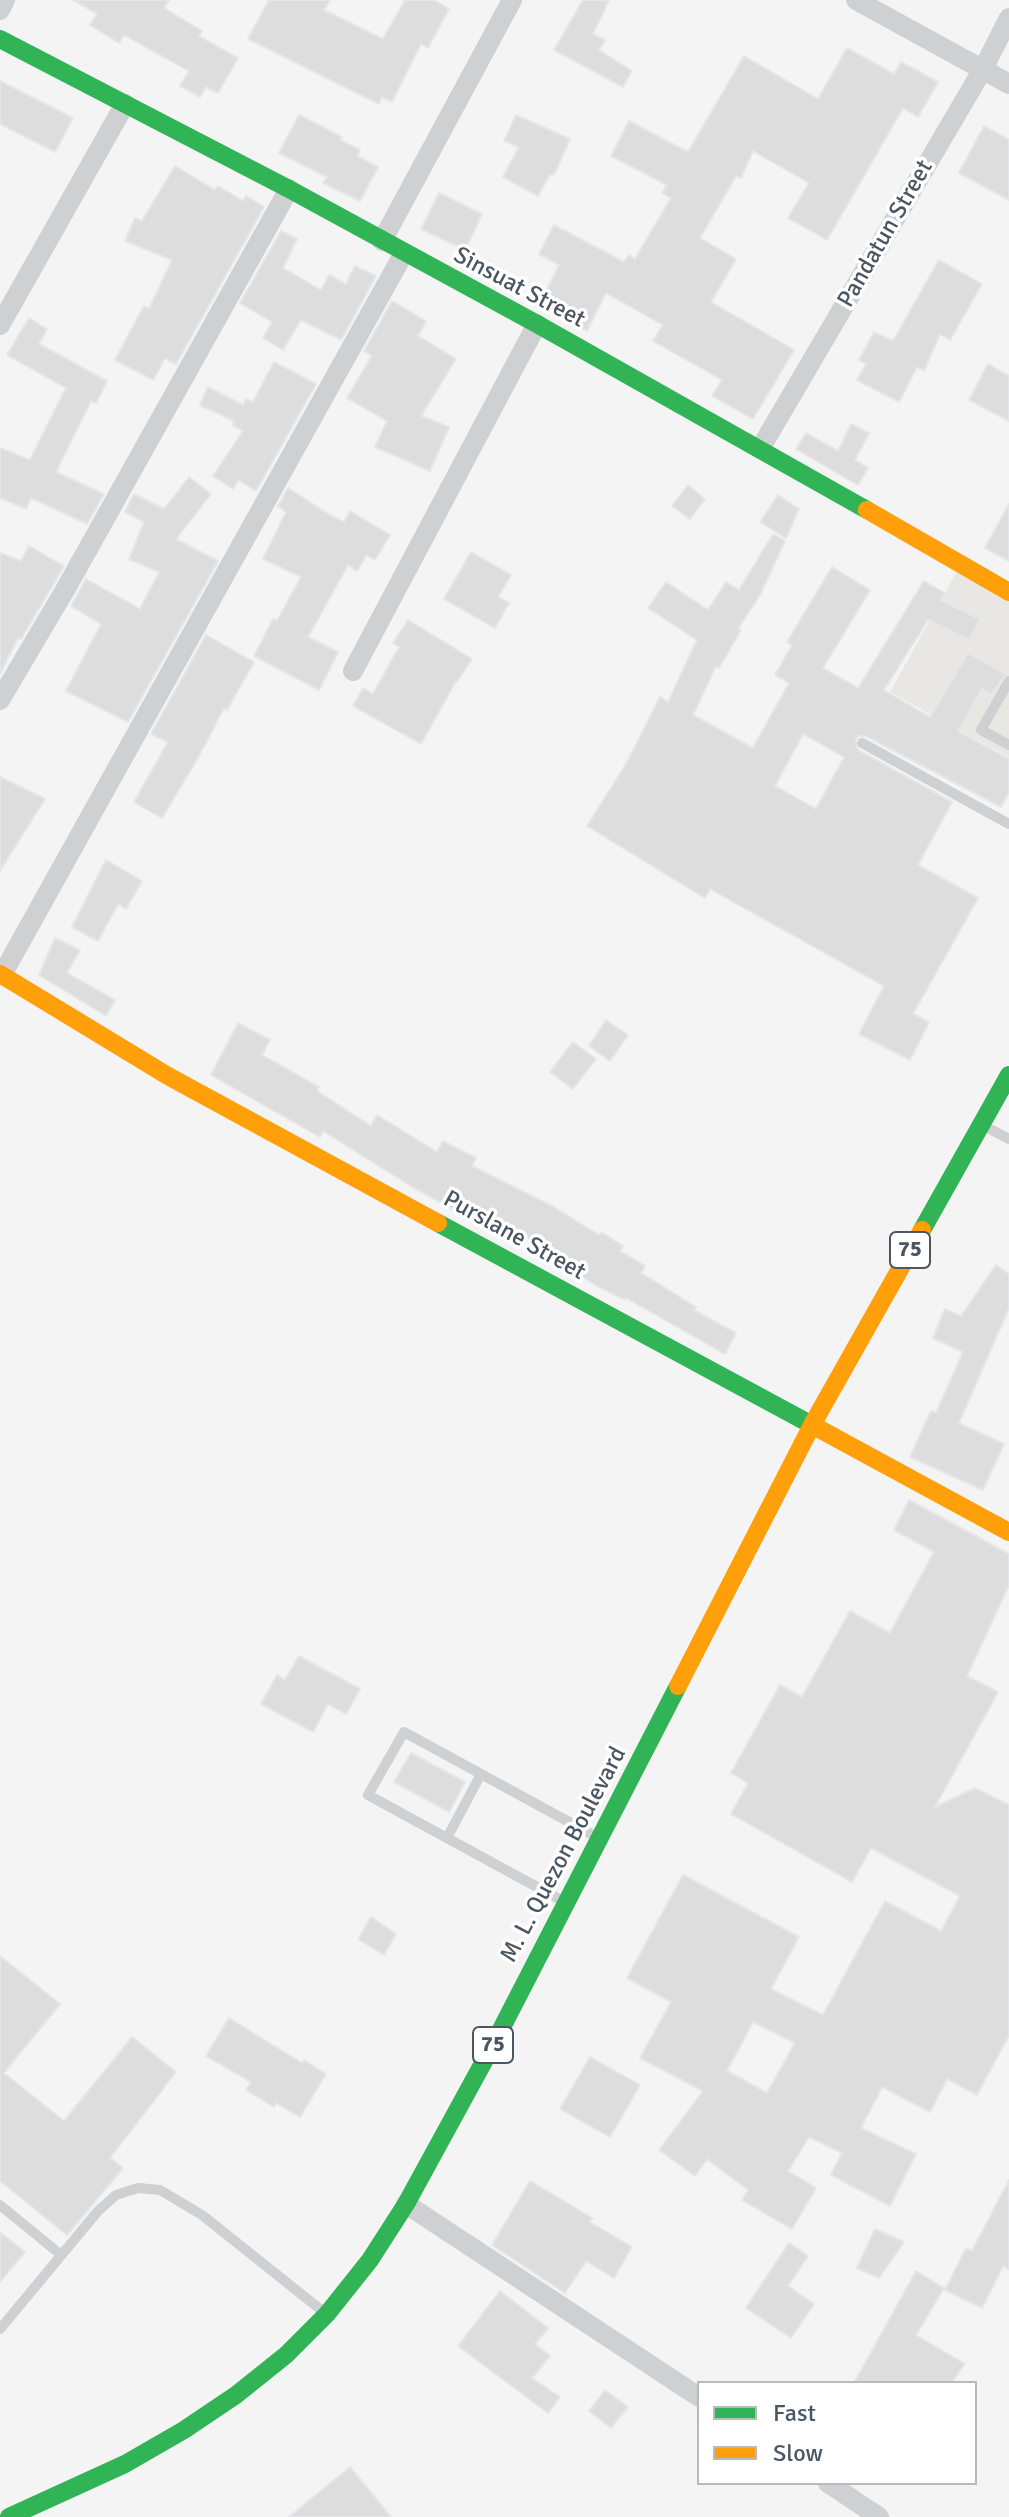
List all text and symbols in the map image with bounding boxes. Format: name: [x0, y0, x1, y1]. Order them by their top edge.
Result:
street label: Pandatun Street: [832, 155, 940, 313]
street label: Sinsuat Street: [448, 241, 590, 335]
street label: Purslane Street: [438, 1185, 590, 1287]
road number: 75: [890, 1232, 930, 1268]
street label: M. L. Quezon Boulevard: [495, 1742, 633, 1968]
road number: 75: [473, 2027, 513, 2063]
legend: [697, 2381, 977, 2485]
text: Fast: [773, 2398, 816, 2428]
text: Slow: [773, 2438, 823, 2468]

